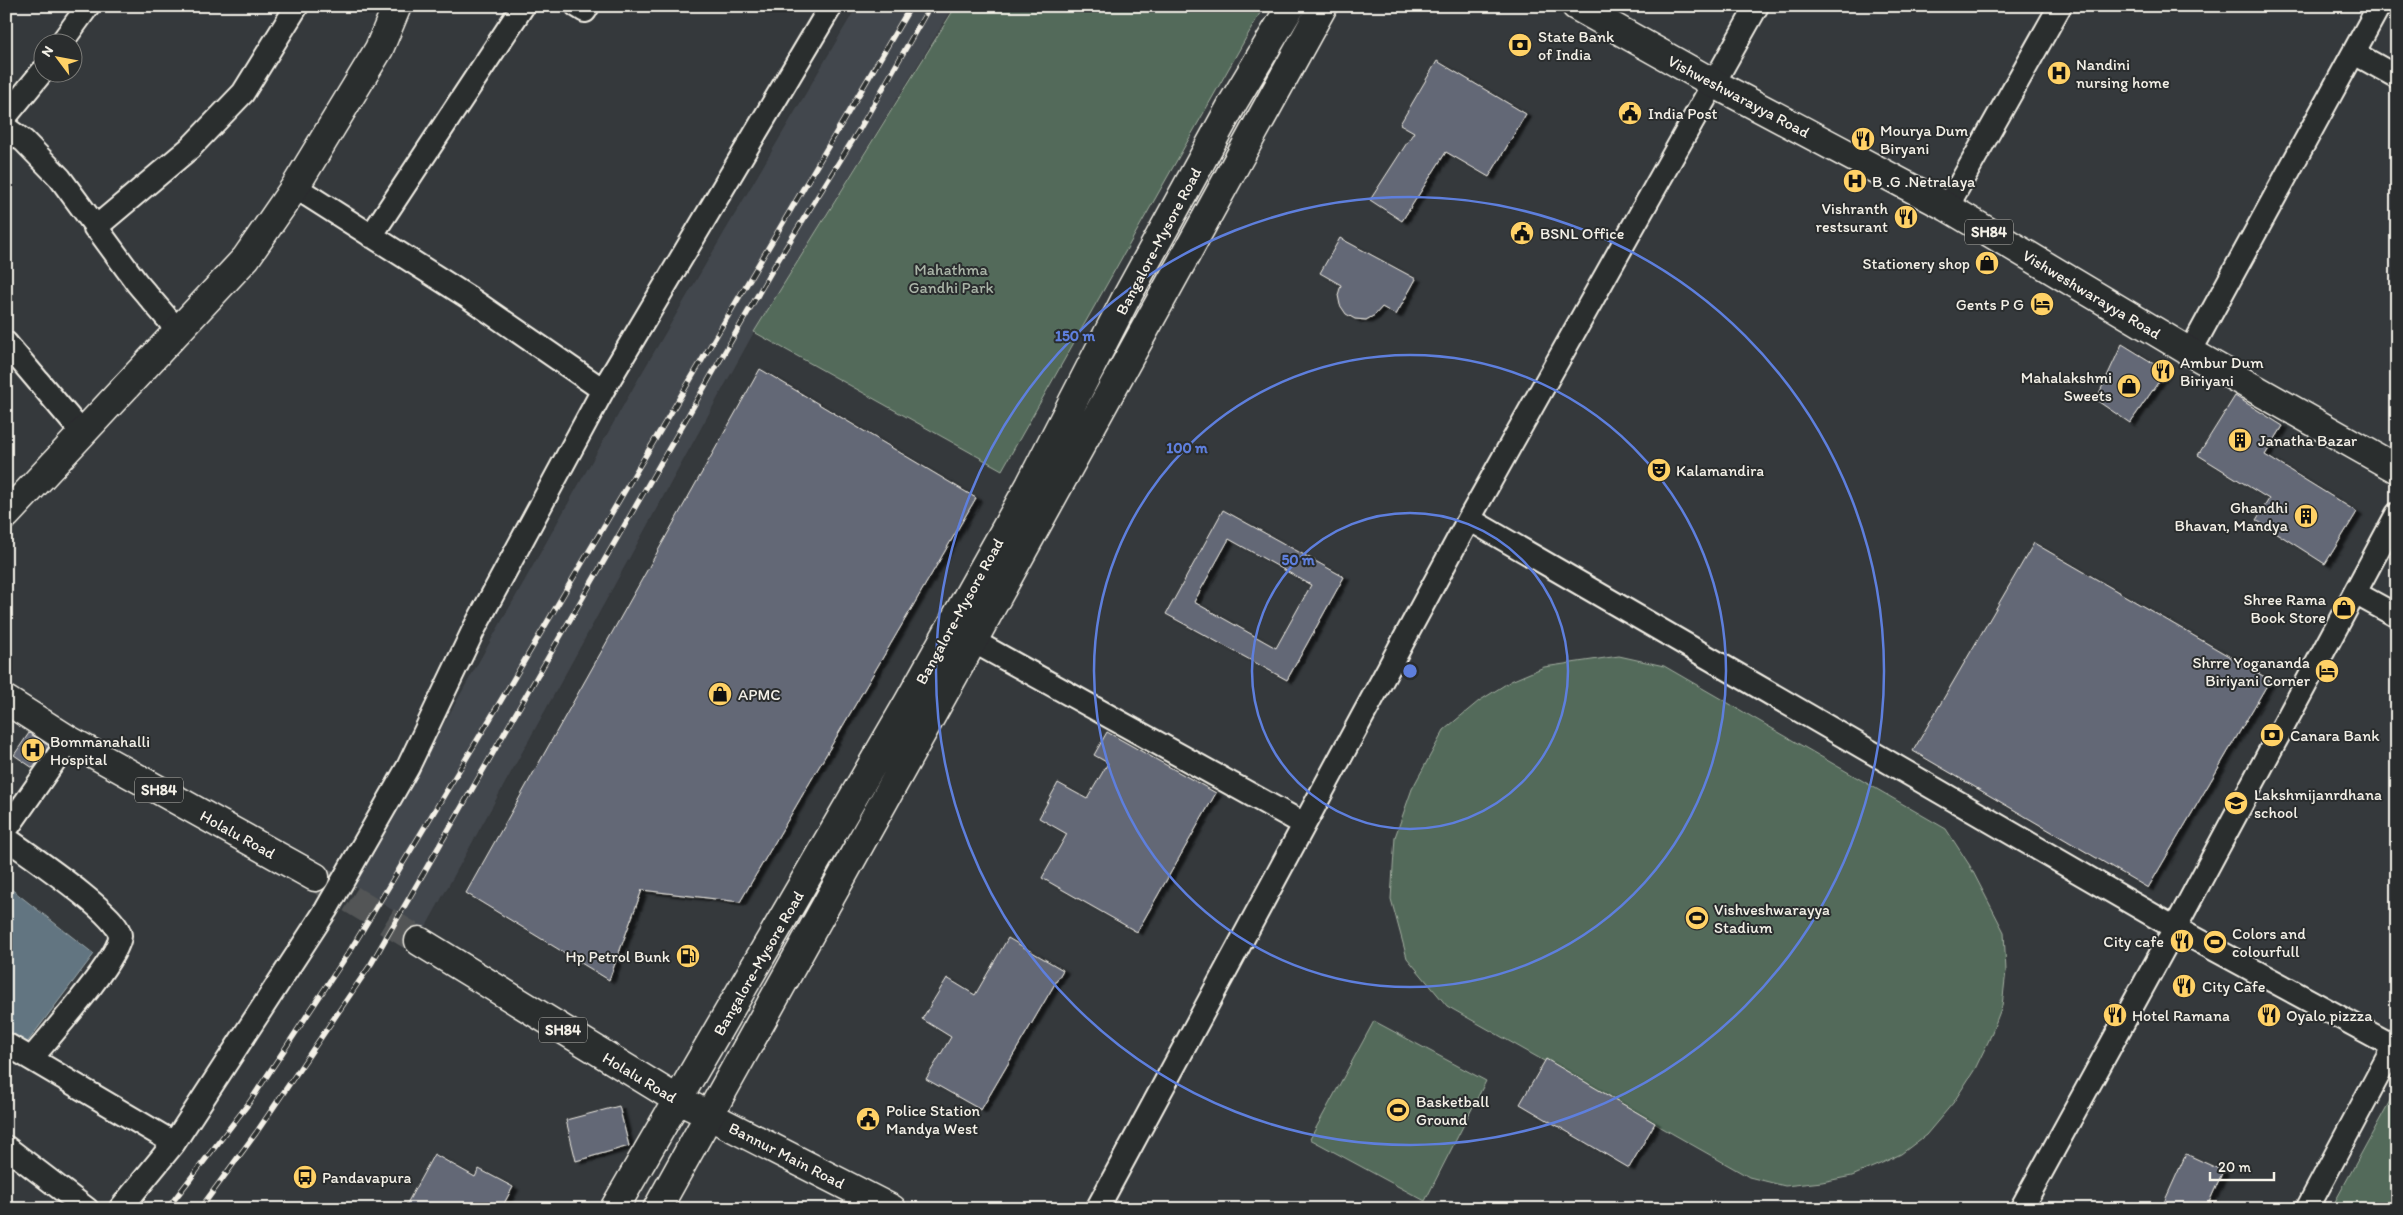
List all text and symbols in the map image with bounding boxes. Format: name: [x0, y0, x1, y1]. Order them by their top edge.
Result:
place label: State Bank of India: [1538, 27, 1615, 64]
north arrow: [32, 32, 82, 82]
bank icon: State Bank of India: [1507, 32, 1533, 58]
text: N: [38, 43, 57, 60]
street label: Vishweshwarayya Road: [1665, 51, 1813, 142]
place label: Nandini nursing home: [2076, 55, 2170, 92]
hospital icon: Nandini nursing home: [2046, 60, 2072, 86]
public building icon: India Post: [1617, 100, 1643, 126]
place label: India Post: [1648, 104, 1718, 123]
place label: Mourya Dum Biryani: [1880, 121, 1969, 158]
restaurant icon: Mourya Dum Biryani: [1850, 126, 1876, 152]
street label: Bangalore-Mysore Road: [1112, 164, 1206, 318]
hospital icon: B .G .Netralaya: [1842, 168, 1868, 194]
place label: B .G .Netralaya: [1872, 172, 1976, 191]
place label: Vishranth restsurant: [1816, 199, 1888, 236]
restaurant icon: Vishranth restsurant: [1893, 204, 1919, 230]
public building icon: BSNL Office: [1509, 220, 1535, 246]
road number: SH84: [1965, 220, 2013, 244]
place label: BSNL Office: [1540, 224, 1624, 243]
street label: Vishweshwarayya Road: [2019, 246, 2164, 343]
shop icon: Stationery shop: [1974, 250, 2000, 276]
place label: Stationery shop: [1862, 254, 1970, 273]
park label: Mahathma Gandhi Park: [908, 260, 994, 297]
hotel icon: Gents P G: [2029, 291, 2055, 317]
place label: Gents P G: [1956, 295, 2024, 314]
text: 150 m: [1055, 327, 1095, 345]
place label: Ambur Dum Biriyani: [2180, 353, 2264, 390]
restaurant icon: Ambur Dum Biriyani: [2150, 358, 2176, 384]
place label: Mahalakshmi Sweets: [2021, 368, 2112, 405]
shop icon: Mahalakshmi Sweets: [2116, 373, 2142, 399]
building icon: Janatha Bazar: [2227, 427, 2253, 453]
place label: Janatha Bazar: [2258, 431, 2357, 450]
text: 100 m: [1166, 439, 1208, 457]
theatre icon: Kalamandira: [1646, 457, 1672, 483]
place label: Kalamandira: [1676, 461, 1764, 480]
place label: Ghandhi Bhavan, Mandya: [2175, 498, 2289, 535]
building icon: Ghandhi Bhavan, Mandya: [2293, 503, 2319, 529]
street label: Bangalore-Mysore Road: [911, 535, 1008, 688]
text: 50 m: [1281, 551, 1315, 569]
place label: Shree Rama Book Store: [2244, 590, 2327, 627]
shop icon: Shree Rama Book Store: [2331, 595, 2357, 621]
place label: Shrre Yogananda Biriyani Corner: [2192, 653, 2311, 690]
hotel icon: Shrre Yogananda Biriyani Corner: [2314, 658, 2340, 684]
centre of rings: [1401, 662, 1419, 680]
shop icon: APMC: [707, 681, 733, 707]
place label: APMC: [738, 685, 781, 704]
bank icon: Canara Bank: [2259, 722, 2285, 748]
place label: Canara Bank: [2290, 726, 2380, 745]
place label: Bommanahalli Hospital: [50, 732, 150, 769]
hospital icon: Bommanahalli Hospital: [20, 737, 46, 763]
road number: SH84: [135, 778, 183, 802]
place label: Lakshmijanrdhana school: [2254, 785, 2382, 822]
school or university icon: Lakshmijanrdhana school: [2223, 790, 2249, 816]
street label: Holalu Road: [197, 806, 279, 863]
street label: Bangalore-Mysore Road: [709, 887, 808, 1039]
place label: Vishveshwarayya Stadium: [1714, 900, 1830, 937]
sports icon: Vishveshwarayya Stadium: [1684, 905, 1710, 931]
place label: Colors and colourfull: [2232, 924, 2306, 961]
restaurant icon: City cafe: [2169, 928, 2195, 954]
sports icon: Colors and colourfull: [2202, 929, 2228, 955]
place label: City cafe: [2103, 932, 2164, 951]
fuel station icon: Hp Petrol Bunk: [675, 943, 701, 969]
place label: Hp Petrol Bunk: [565, 947, 671, 966]
restaurant icon: City Cafe: [2171, 973, 2197, 999]
place label: City Cafe: [2202, 977, 2266, 996]
restaurant icon: Hotel Ramana: [2102, 1002, 2128, 1028]
restaurant icon: Oyalo pizzza: [2256, 1002, 2282, 1028]
place label: Hotel Ramana: [2132, 1006, 2230, 1025]
place label: Oyalo pizzza: [2286, 1006, 2373, 1025]
road number: SH84: [539, 1018, 587, 1042]
street label: Holalu Road: [599, 1048, 680, 1107]
place label: Basketball Ground: [1416, 1092, 1490, 1129]
sports icon: Basketball Ground: [1385, 1097, 1411, 1123]
place label: Police Station Mandya West: [886, 1101, 981, 1138]
public building icon: Police Station Mandya West: [855, 1106, 881, 1132]
street label: Bannur Main Road: [726, 1118, 848, 1193]
scale bar: [2210, 1150, 2274, 1182]
text: 20 m: [2218, 1158, 2252, 1176]
bus stop icon: Pandavapura: [292, 1164, 318, 1190]
place label: Pandavapura: [322, 1168, 411, 1187]

